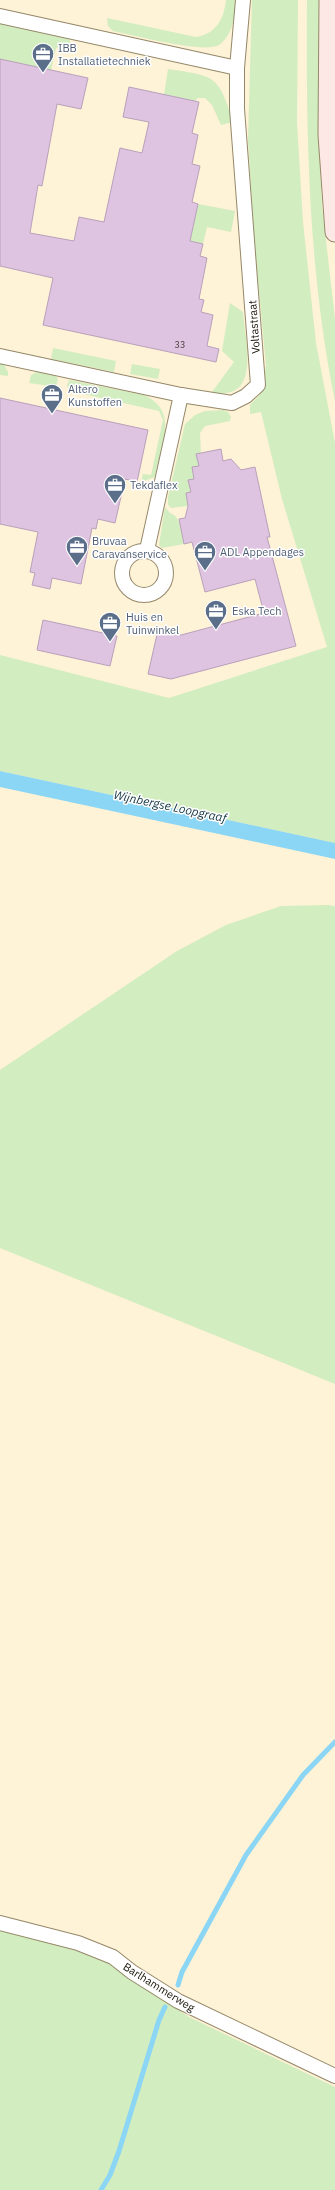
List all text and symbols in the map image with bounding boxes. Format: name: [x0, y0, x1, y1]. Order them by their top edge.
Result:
office icon: IBB Installatietechniek: [30, 41, 56, 74]
place label: IBB Installatietechniek: [58, 41, 151, 68]
street label: Voltastraat: [245, 299, 263, 354]
house number: 33: [175, 339, 185, 350]
office icon: Altero Kunstoffen: [39, 382, 65, 415]
place label: Altero Kunstoffen: [68, 382, 122, 409]
office icon: Tekdaflex: [102, 472, 128, 505]
place label: Tekdaflex: [130, 478, 178, 492]
office icon: Bruvaa Caravanservice: [64, 534, 90, 567]
place label: Bruvaa Caravanservice: [92, 534, 167, 561]
office icon: ADL Appendages: [192, 539, 218, 572]
place label: ADL Appendages: [220, 545, 304, 559]
office icon: Eska Tech: [203, 598, 229, 631]
place label: Eska Tech: [232, 604, 281, 618]
office icon: Huis en Tuinwinkel: [97, 610, 123, 643]
place label: Huis en Tuinwinkel: [126, 610, 179, 637]
water label: Wijnbergse Loopgraaf: [112, 787, 229, 826]
street label: Barlhammerweg: [121, 1959, 198, 2015]

